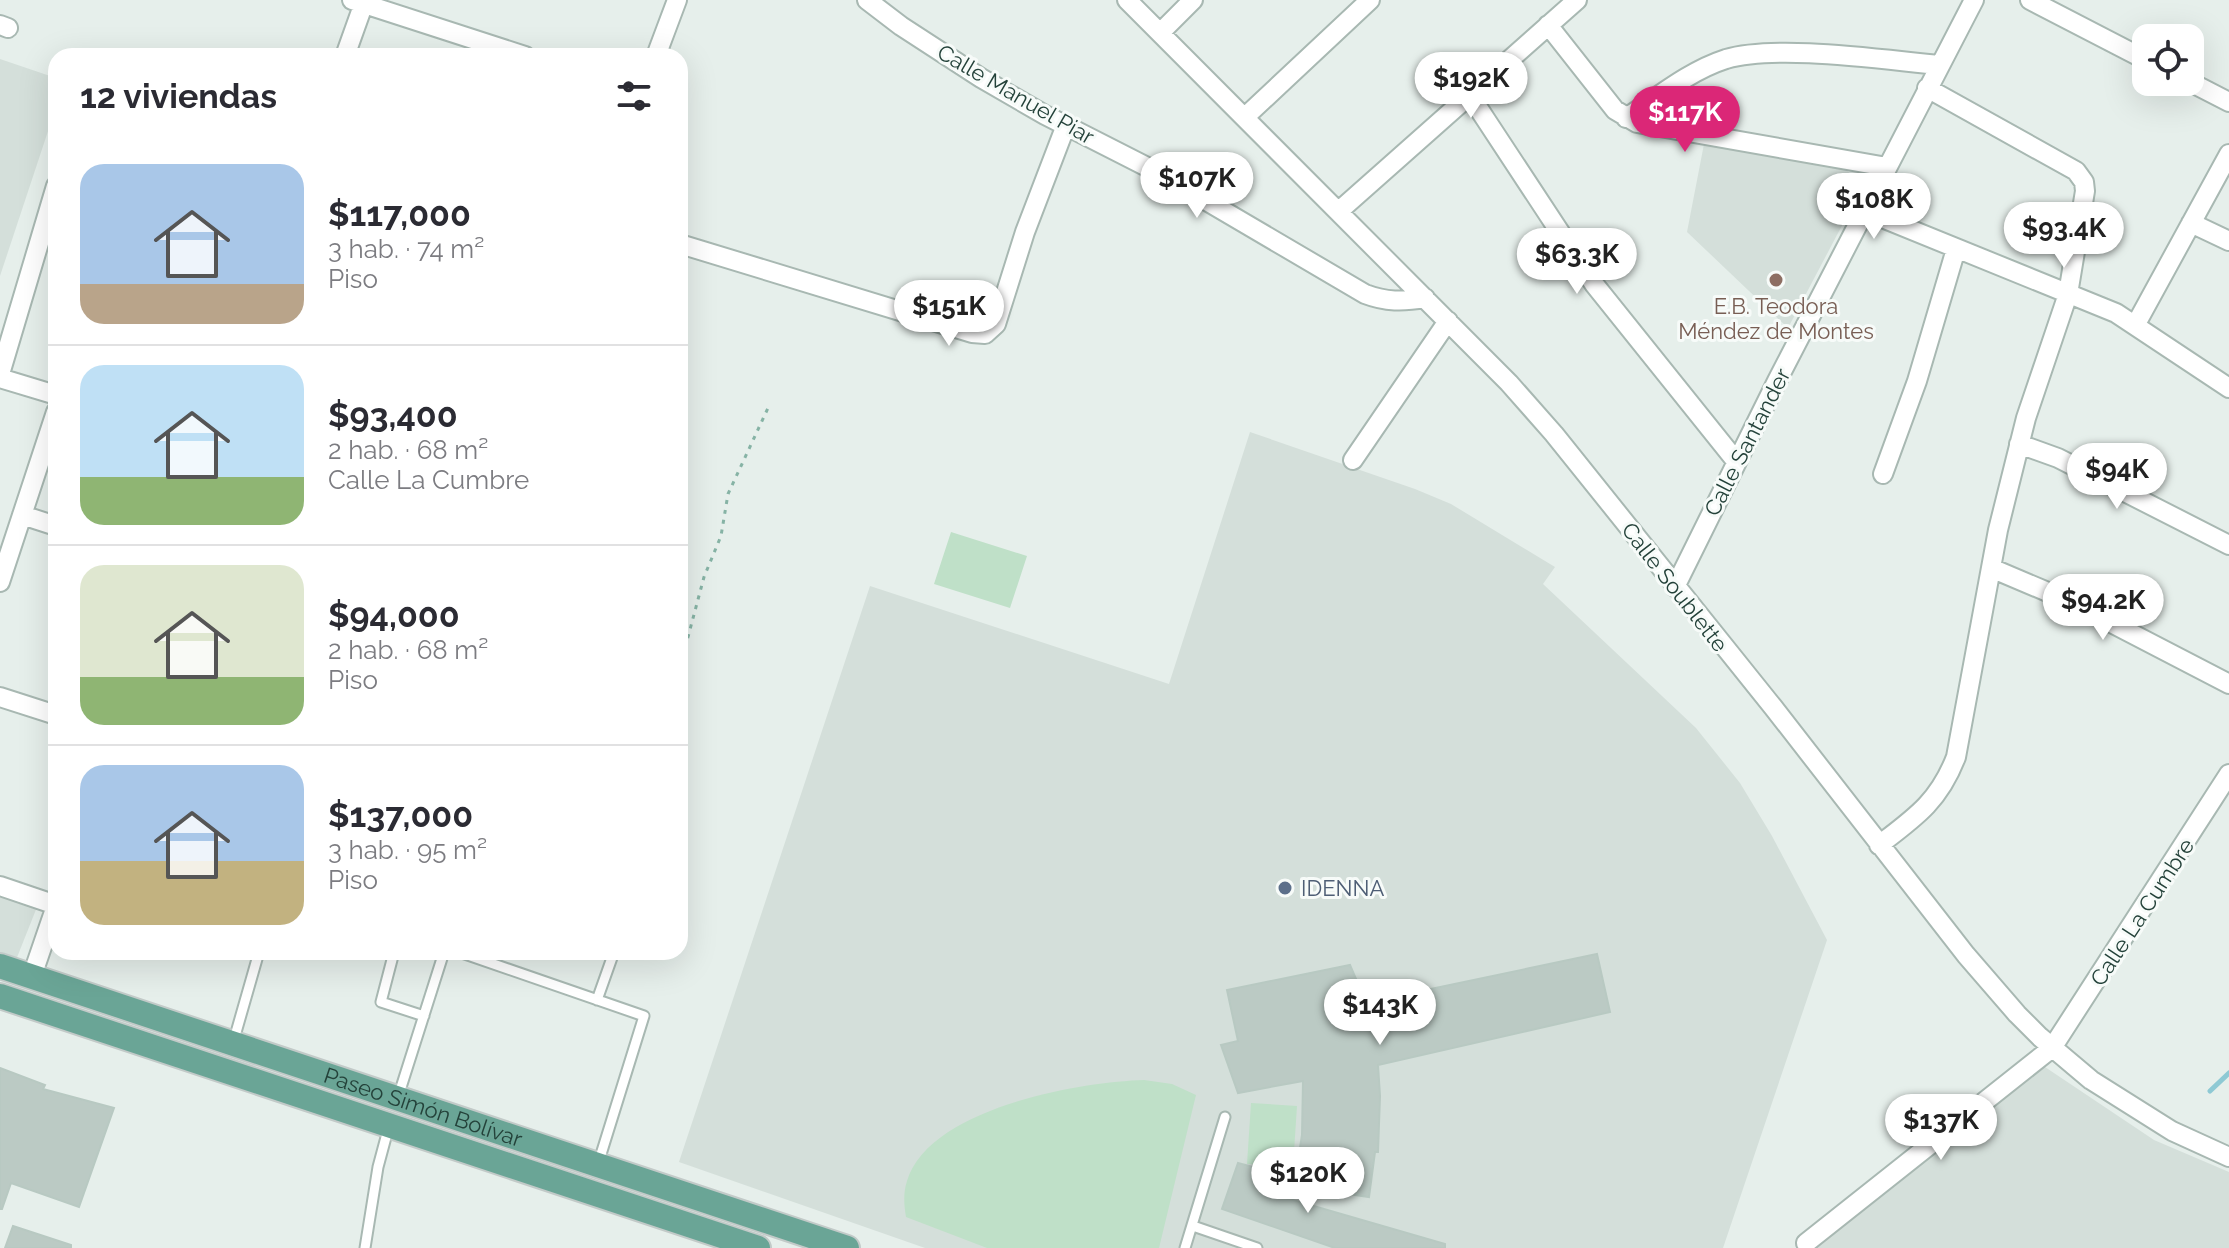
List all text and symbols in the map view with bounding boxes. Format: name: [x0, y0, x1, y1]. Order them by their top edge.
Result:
map controls: [2132, 24, 2204, 96]
button: locate: [2132, 24, 2204, 96]
street label: Calle Manuel Piar: [933, 39, 1099, 150]
pin: $192K: [1415, 52, 1527, 120]
text: $192K: [1433, 63, 1509, 93]
icon: filters: [612, 74, 656, 118]
text: 12 viviendas: [80, 76, 277, 116]
pin: $117K: [1629, 86, 1741, 154]
text: $117K: [1648, 97, 1722, 127]
pin: $107K: [1141, 152, 1253, 220]
text: $107K: [1158, 163, 1236, 193]
pin: $108K: [1818, 173, 1930, 241]
text: $108K: [1835, 184, 1913, 214]
text: $117,000: [328, 194, 471, 234]
icon: home: [144, 196, 240, 292]
pin: $93.4K: [1999, 202, 2129, 270]
text: $93.4K: [2022, 213, 2106, 243]
pin: $63.3K: [1512, 228, 1642, 296]
text: 3 hab. · 74 m²: [328, 234, 484, 264]
text: $63.3K: [1535, 239, 1619, 269]
text: Piso: [328, 264, 378, 294]
marker: E.B. Teodora Méndez de Montes: [1767, 271, 1785, 289]
pin: $151K: [893, 280, 1005, 348]
text: $151K: [912, 291, 986, 321]
place label: E.B. Teodora Méndez de Montes: [1678, 293, 1874, 344]
street label: Calle Santander: [1699, 364, 1796, 520]
text: $93,400: [328, 395, 458, 435]
icon: home: [144, 397, 240, 493]
text: 2 hab. · 68 m²: [328, 435, 488, 465]
pin: $94K: [2070, 443, 2164, 511]
text: $94K: [2085, 454, 2149, 484]
text: Calle La Cumbre: [328, 465, 529, 495]
street label: Calle Soublette: [1616, 517, 1734, 657]
pin: $94.2K: [2038, 574, 2168, 642]
text: $94.2K: [2061, 585, 2145, 615]
text: $94,000: [328, 595, 460, 635]
icon: home: [144, 597, 240, 693]
text: 2 hab. · 68 m²: [328, 635, 488, 665]
text: Piso: [328, 665, 378, 695]
text: $137,000: [328, 795, 473, 835]
icon: home: [144, 797, 240, 893]
street label: Calle La Cumbre: [2085, 833, 2199, 990]
text: 3 hab. · 95 m²: [328, 835, 487, 865]
text: Piso: [328, 865, 378, 895]
place label: IDENNA: [1301, 875, 1385, 901]
marker: IDENNA: [1276, 879, 1294, 897]
pin: $143K: [1324, 979, 1436, 1047]
text: $143K: [1342, 990, 1418, 1020]
street label: Paseo Simón Bolívar: [321, 1062, 526, 1152]
pin: $137K: [1885, 1094, 1997, 1162]
text: $137K: [1903, 1105, 1979, 1135]
pin: $120K: [1252, 1147, 1364, 1215]
text: $120K: [1269, 1158, 1347, 1188]

